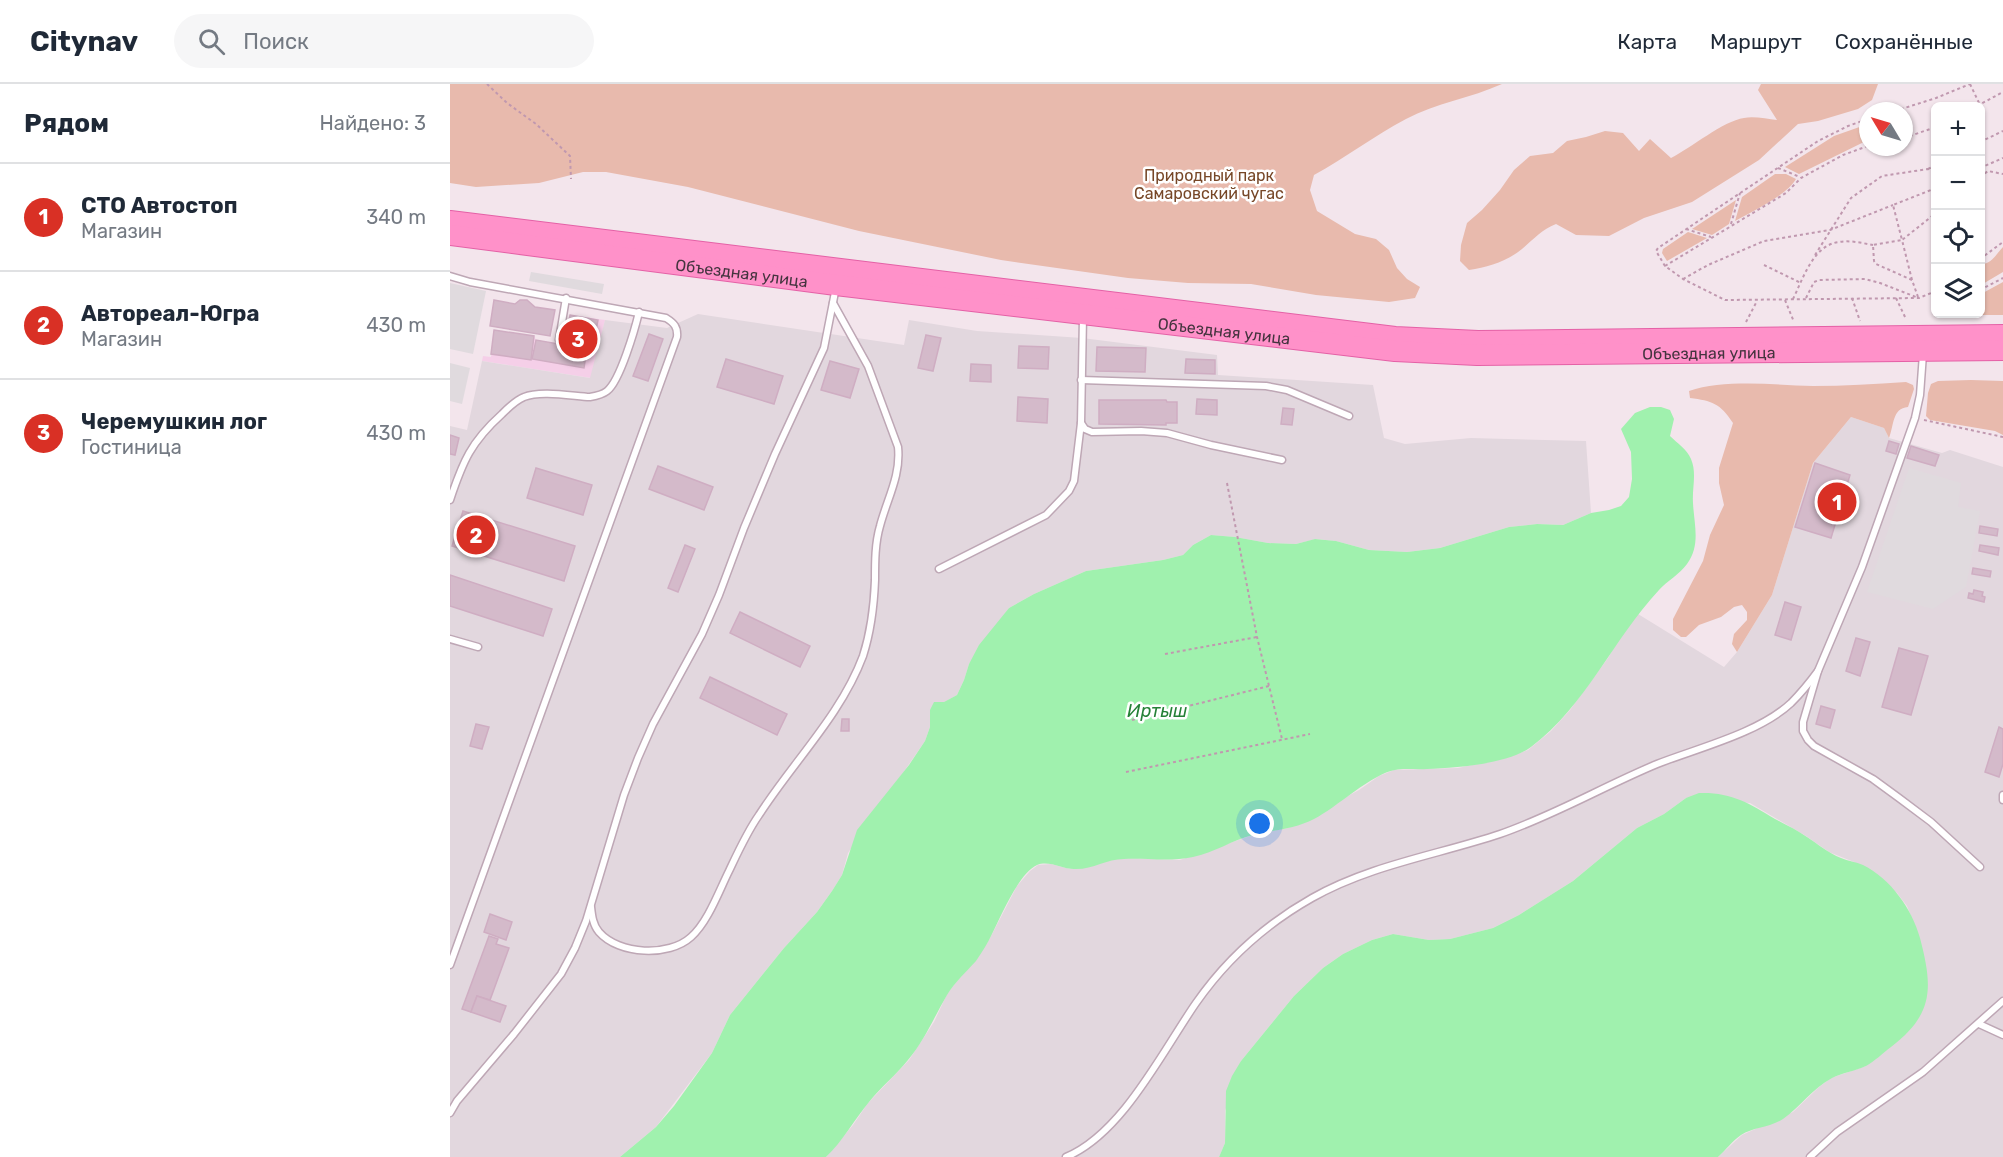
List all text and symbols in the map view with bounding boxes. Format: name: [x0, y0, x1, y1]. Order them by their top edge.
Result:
search box: [174, 14, 594, 68]
text: Citynav: [30, 25, 138, 58]
icon: search: [195, 25, 228, 58]
text: Поиск: [243, 28, 309, 55]
text: Карта: [1617, 29, 1677, 54]
text: Маршрут: [1710, 29, 1802, 54]
text: Сохранённые: [1835, 29, 1973, 54]
north arrow: [1859, 102, 1913, 156]
map controls: [1931, 102, 1985, 318]
button: +: [1931, 102, 1985, 156]
text: Рядом: [24, 108, 109, 139]
text: Найдено: 3: [320, 111, 426, 135]
button: −: [1931, 156, 1985, 210]
park label: Природный парк Самаровский чугас: [1134, 166, 1284, 203]
text: СТО Автостоп: [81, 192, 238, 219]
text: 1: [39, 205, 48, 229]
text: 340 m: [366, 205, 426, 229]
button: locate: [1931, 210, 1985, 264]
text: Магазин: [81, 219, 162, 243]
street label: Объездная улица: [674, 255, 809, 291]
button: layers: [1931, 264, 1985, 318]
text: Автореал-Югра: [81, 300, 259, 327]
text: 2: [37, 313, 50, 337]
text: 430 m: [366, 313, 426, 337]
street label: Объездная улица: [1157, 314, 1291, 348]
pin: 3: [558, 316, 598, 362]
text: Магазин: [81, 327, 162, 351]
street label: Объездная улица: [1642, 343, 1776, 363]
text: Черемушкин лог: [81, 408, 267, 435]
text: 3: [37, 421, 50, 445]
text: 430 m: [366, 421, 426, 445]
text: Гостиница: [81, 435, 182, 459]
pin: 1: [1818, 480, 1856, 524]
pin: 2: [456, 512, 496, 558]
water label: Иртыш: [1127, 700, 1187, 722]
your location: [1245, 809, 1274, 838]

